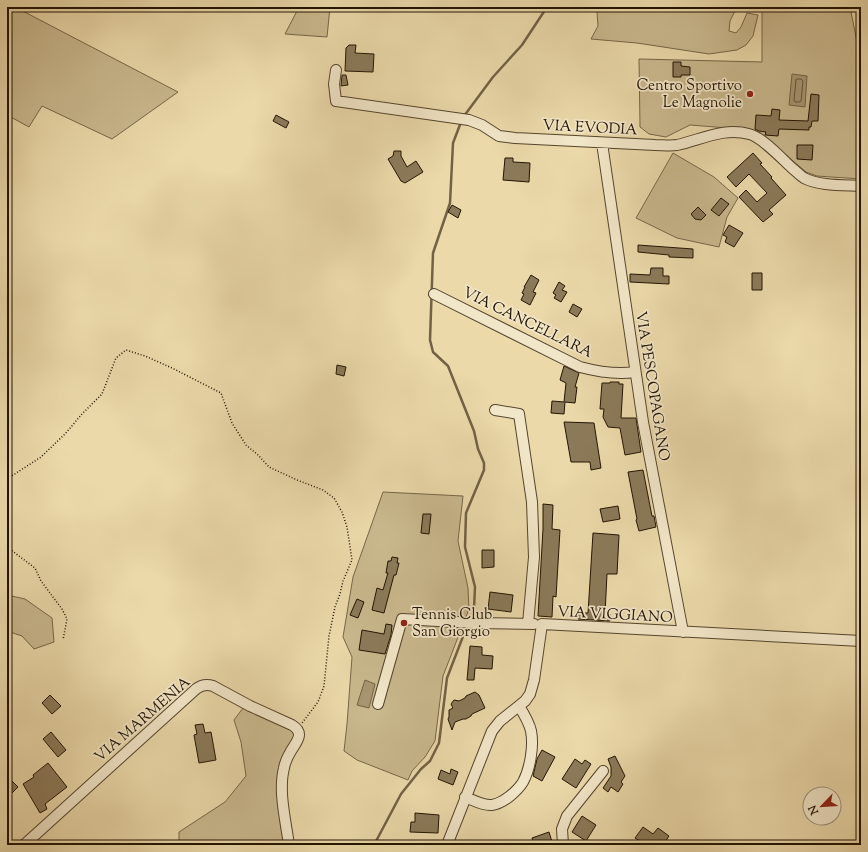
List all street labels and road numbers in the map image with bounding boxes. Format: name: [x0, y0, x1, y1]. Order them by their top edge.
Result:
street label: VIA EVODIA: [542, 116, 638, 141]
street label: VIA CANCELLARA: [459, 283, 596, 364]
street label: VIA PESCOPAGANO: [629, 310, 674, 463]
street label: VIA VIGGIANO: [557, 602, 674, 629]
street label: VIA MARMENIA: [90, 672, 196, 768]

